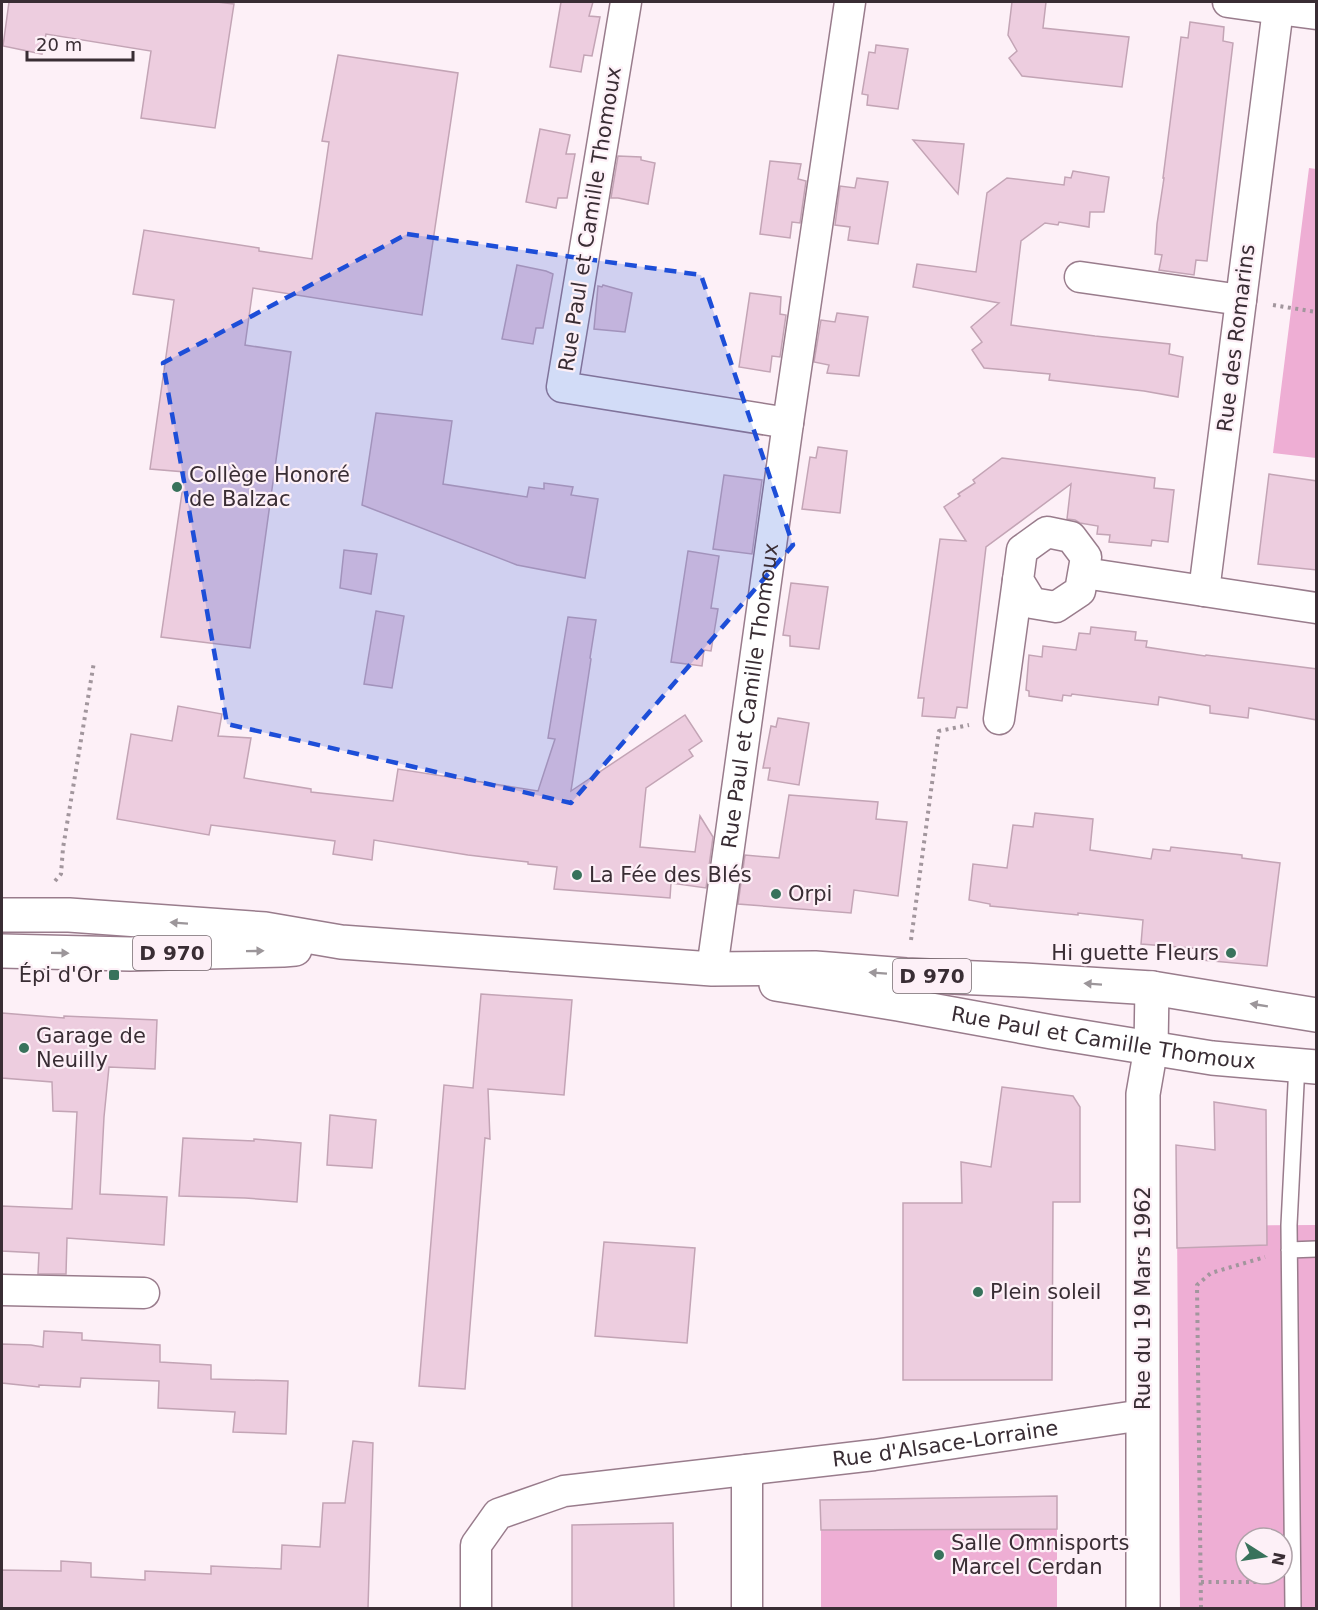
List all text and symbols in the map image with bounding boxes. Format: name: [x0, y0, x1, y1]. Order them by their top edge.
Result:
scale bar: [27, 24, 134, 62]
text: 20 m: [36, 34, 82, 55]
street label: Rue Paul et Camille Thomoux: [554, 65, 626, 373]
street label: Rue des Romarins: [1213, 243, 1259, 433]
place label: Collège Honoré de Balzac: [189, 463, 350, 511]
marker: Collège Honoré de Balzac: [170, 480, 184, 494]
street label: Rue Paul et Camille Thomoux: [717, 541, 783, 850]
place label: La Fée des Blés: [589, 863, 752, 887]
marker: La Fée des Blés: [570, 868, 584, 882]
place label: Orpi: [788, 882, 832, 906]
marker: Orpi: [769, 887, 783, 901]
one-way arrow: [169, 918, 188, 928]
road number: D 970: [133, 936, 211, 970]
place label: Hi guette Fleurs: [1051, 941, 1219, 965]
one-way arrow: [245, 946, 264, 956]
marker: Hi guette Fleurs: [1224, 946, 1238, 960]
one-way arrow: [50, 948, 69, 957]
road number: D 970: [893, 959, 971, 993]
place label: Épi d'Or: [19, 962, 102, 987]
marker: Épi d'Or: [107, 968, 121, 982]
one-way arrow: [868, 968, 887, 978]
one-way arrow: [1084, 979, 1103, 989]
one-way arrow: [1249, 1001, 1268, 1010]
street label: Rue Paul et Camille Thomoux: [949, 1002, 1257, 1074]
place label: Garage de Neuilly: [36, 1024, 146, 1072]
marker: Garage de Neuilly: [17, 1041, 31, 1055]
street label: Rue du 19 Mars 1962: [1131, 1186, 1155, 1410]
place label: Plein soleil: [990, 1280, 1101, 1304]
marker: Plein soleil: [971, 1285, 985, 1299]
street label: Rue d'Alsace-Lorraine: [831, 1416, 1060, 1472]
north arrow: [1234, 1526, 1294, 1586]
place label: Salle Omnisports Marcel Cerdan: [951, 1531, 1130, 1579]
marker: Salle Omnisports Marcel Cerdan: [932, 1548, 946, 1562]
text: N: [1267, 1550, 1289, 1568]

